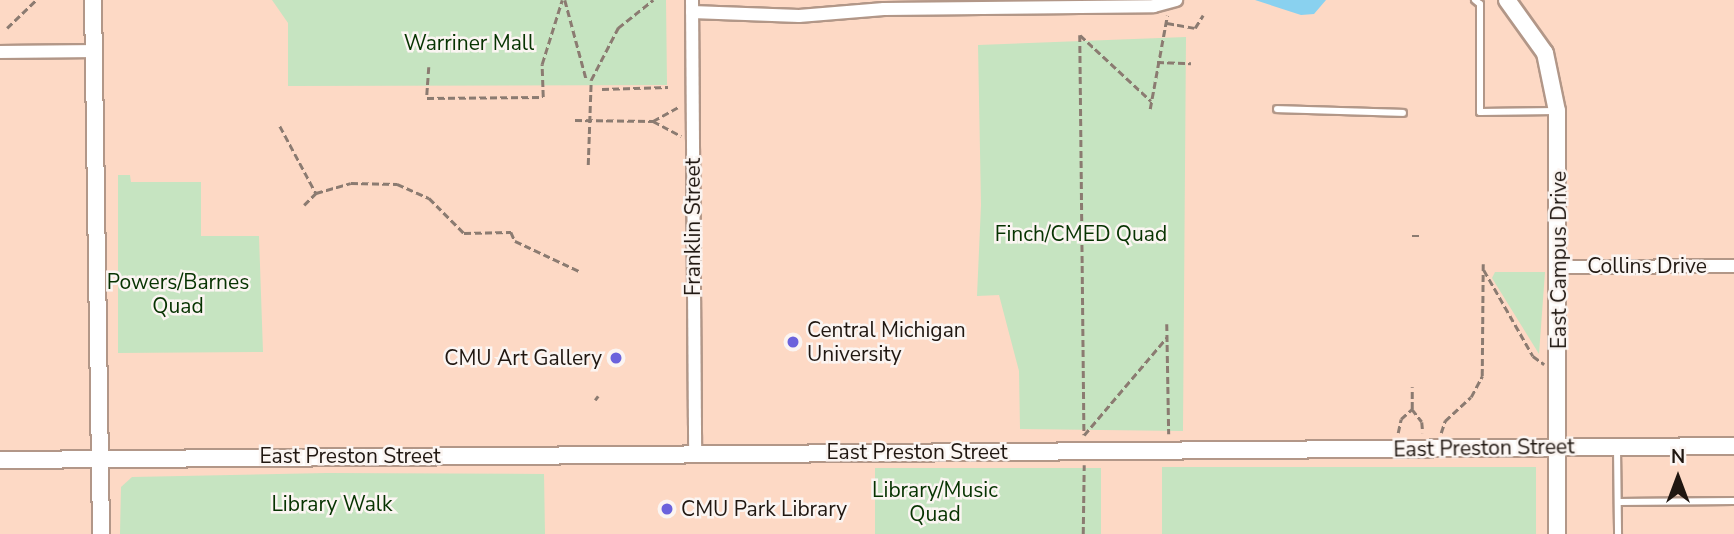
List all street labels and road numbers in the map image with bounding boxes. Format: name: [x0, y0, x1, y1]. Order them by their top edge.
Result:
street label: Franklin Street: [680, 158, 706, 296]
street label: East Campus Drive: [1546, 171, 1572, 349]
street label: Collins Drive: [1587, 253, 1707, 279]
street label: East Preston Street: [1393, 434, 1575, 462]
street label: East Preston Street: [826, 439, 1008, 465]
street label: East Preston Street: [259, 443, 441, 469]

